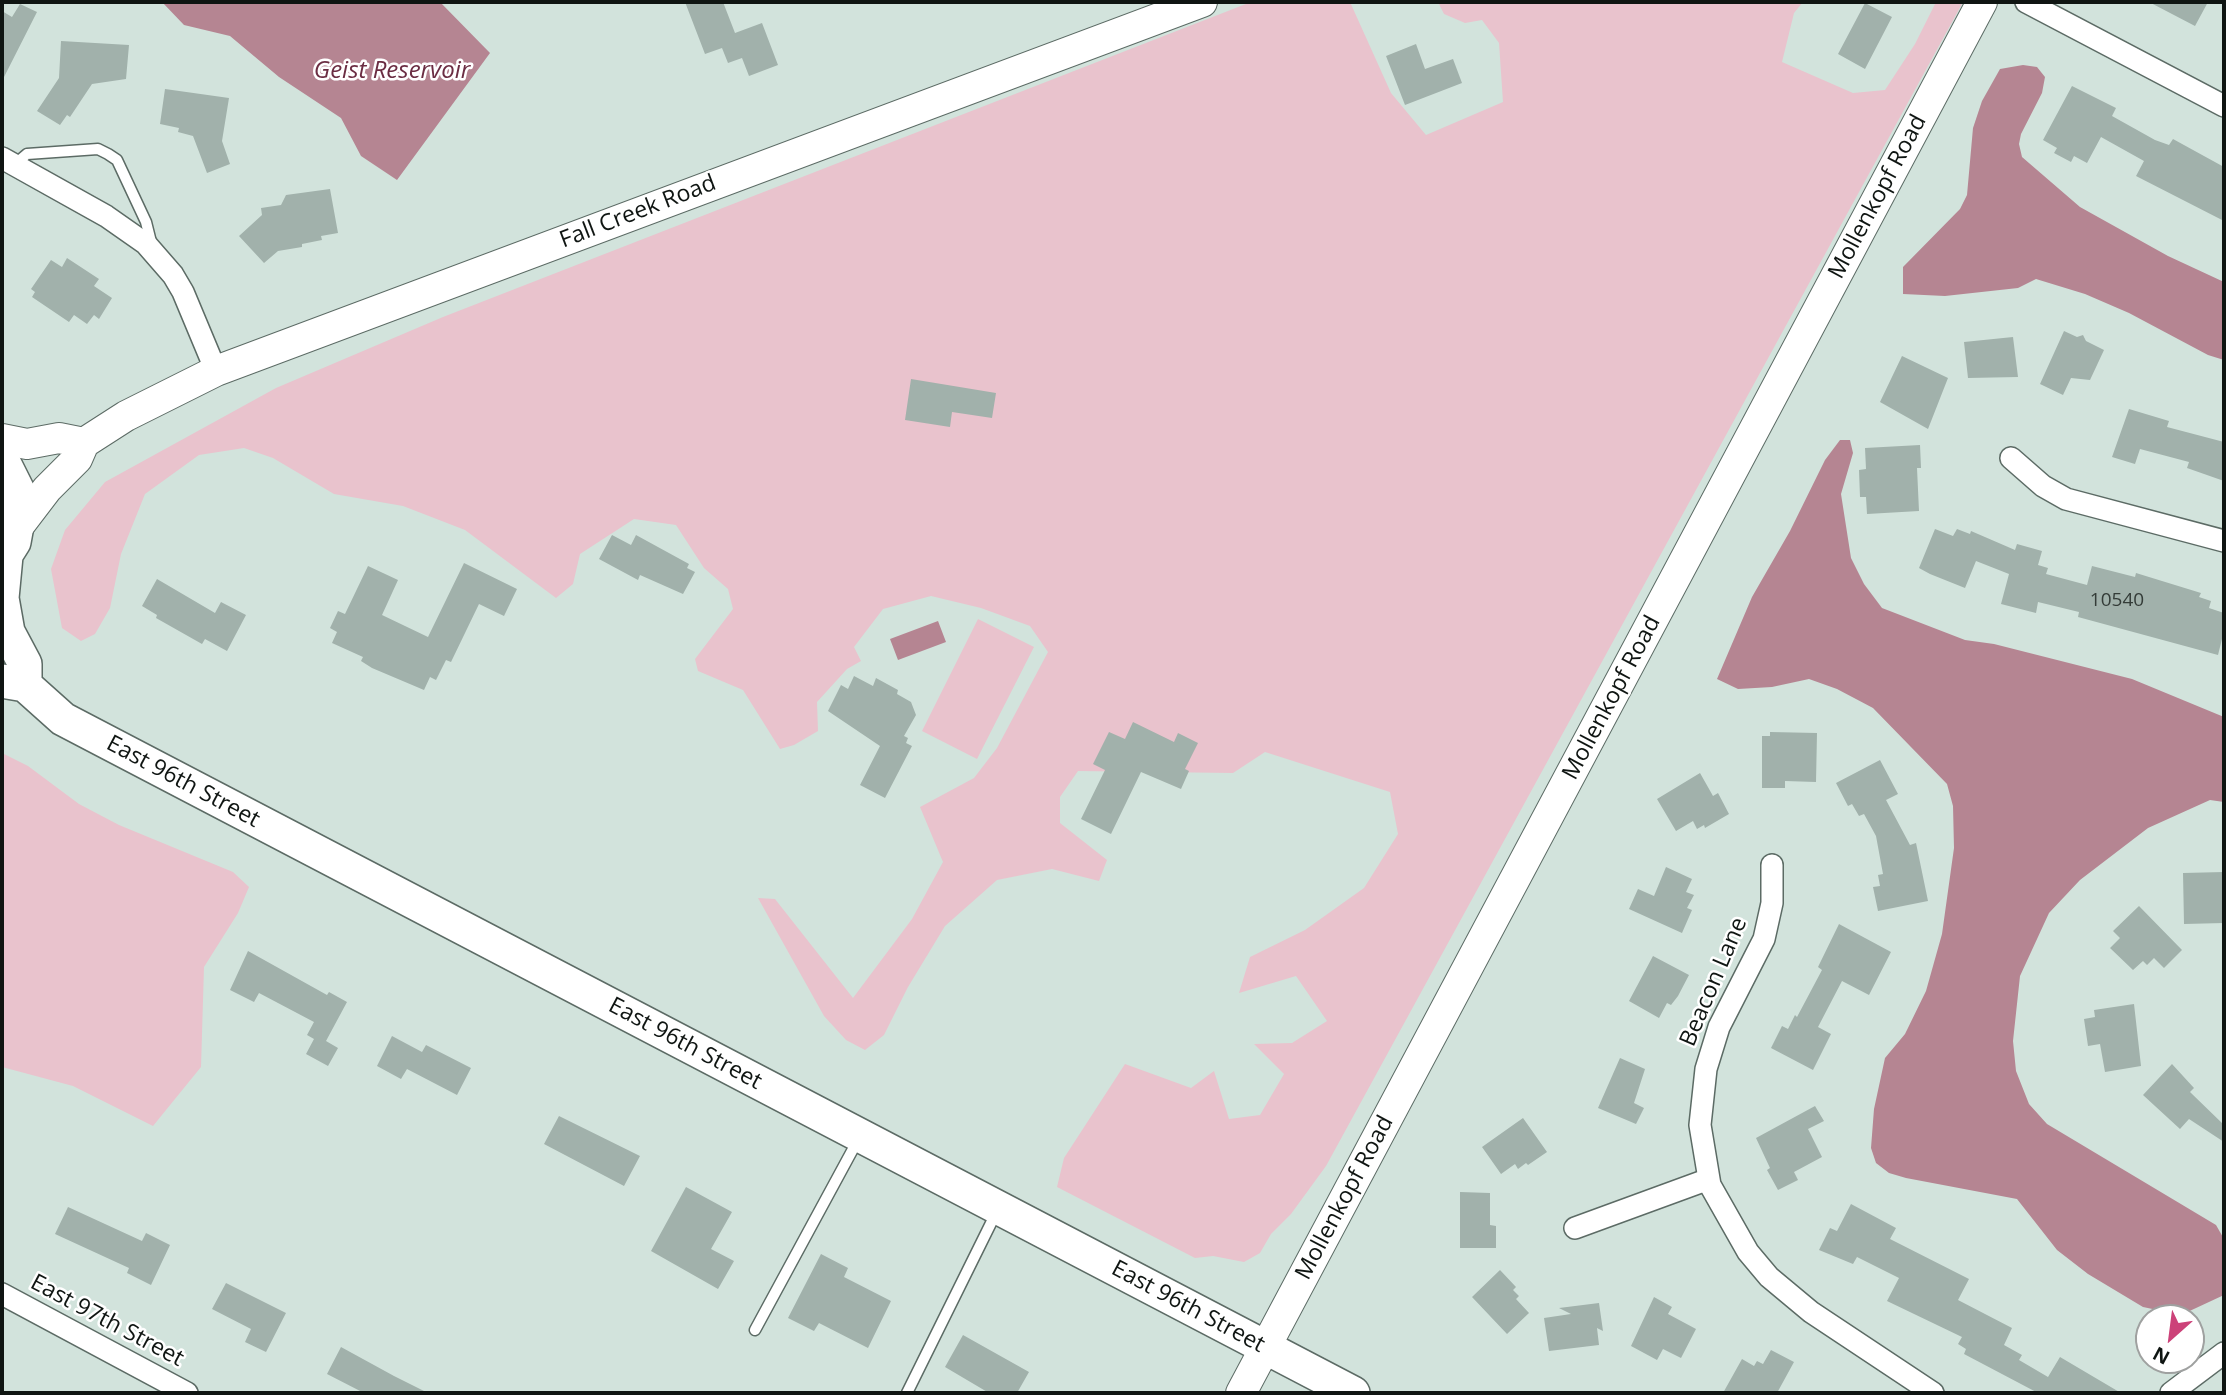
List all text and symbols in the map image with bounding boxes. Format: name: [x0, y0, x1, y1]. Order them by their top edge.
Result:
water label: Geist Reservoir: [314, 57, 470, 85]
street label: Mollenkopf Road: [1823, 110, 1933, 284]
street label: Fall Creek Road: [556, 170, 720, 254]
house number: 10540: [2090, 590, 2144, 612]
street label: Mollenkopf Road: [1557, 611, 1667, 785]
street label: East 96th Street: [102, 730, 264, 834]
street label: Beacon Lane: [1674, 913, 1754, 1051]
street label: East 96th Street: [604, 992, 766, 1096]
street label: Mollenkopf Road: [1290, 1111, 1400, 1285]
street label: East 96th Street: [1107, 1255, 1269, 1359]
street label: East 97th Street: [26, 1269, 188, 1373]
north arrow: [2135, 1304, 2205, 1374]
text: N: [2148, 1341, 2174, 1371]

